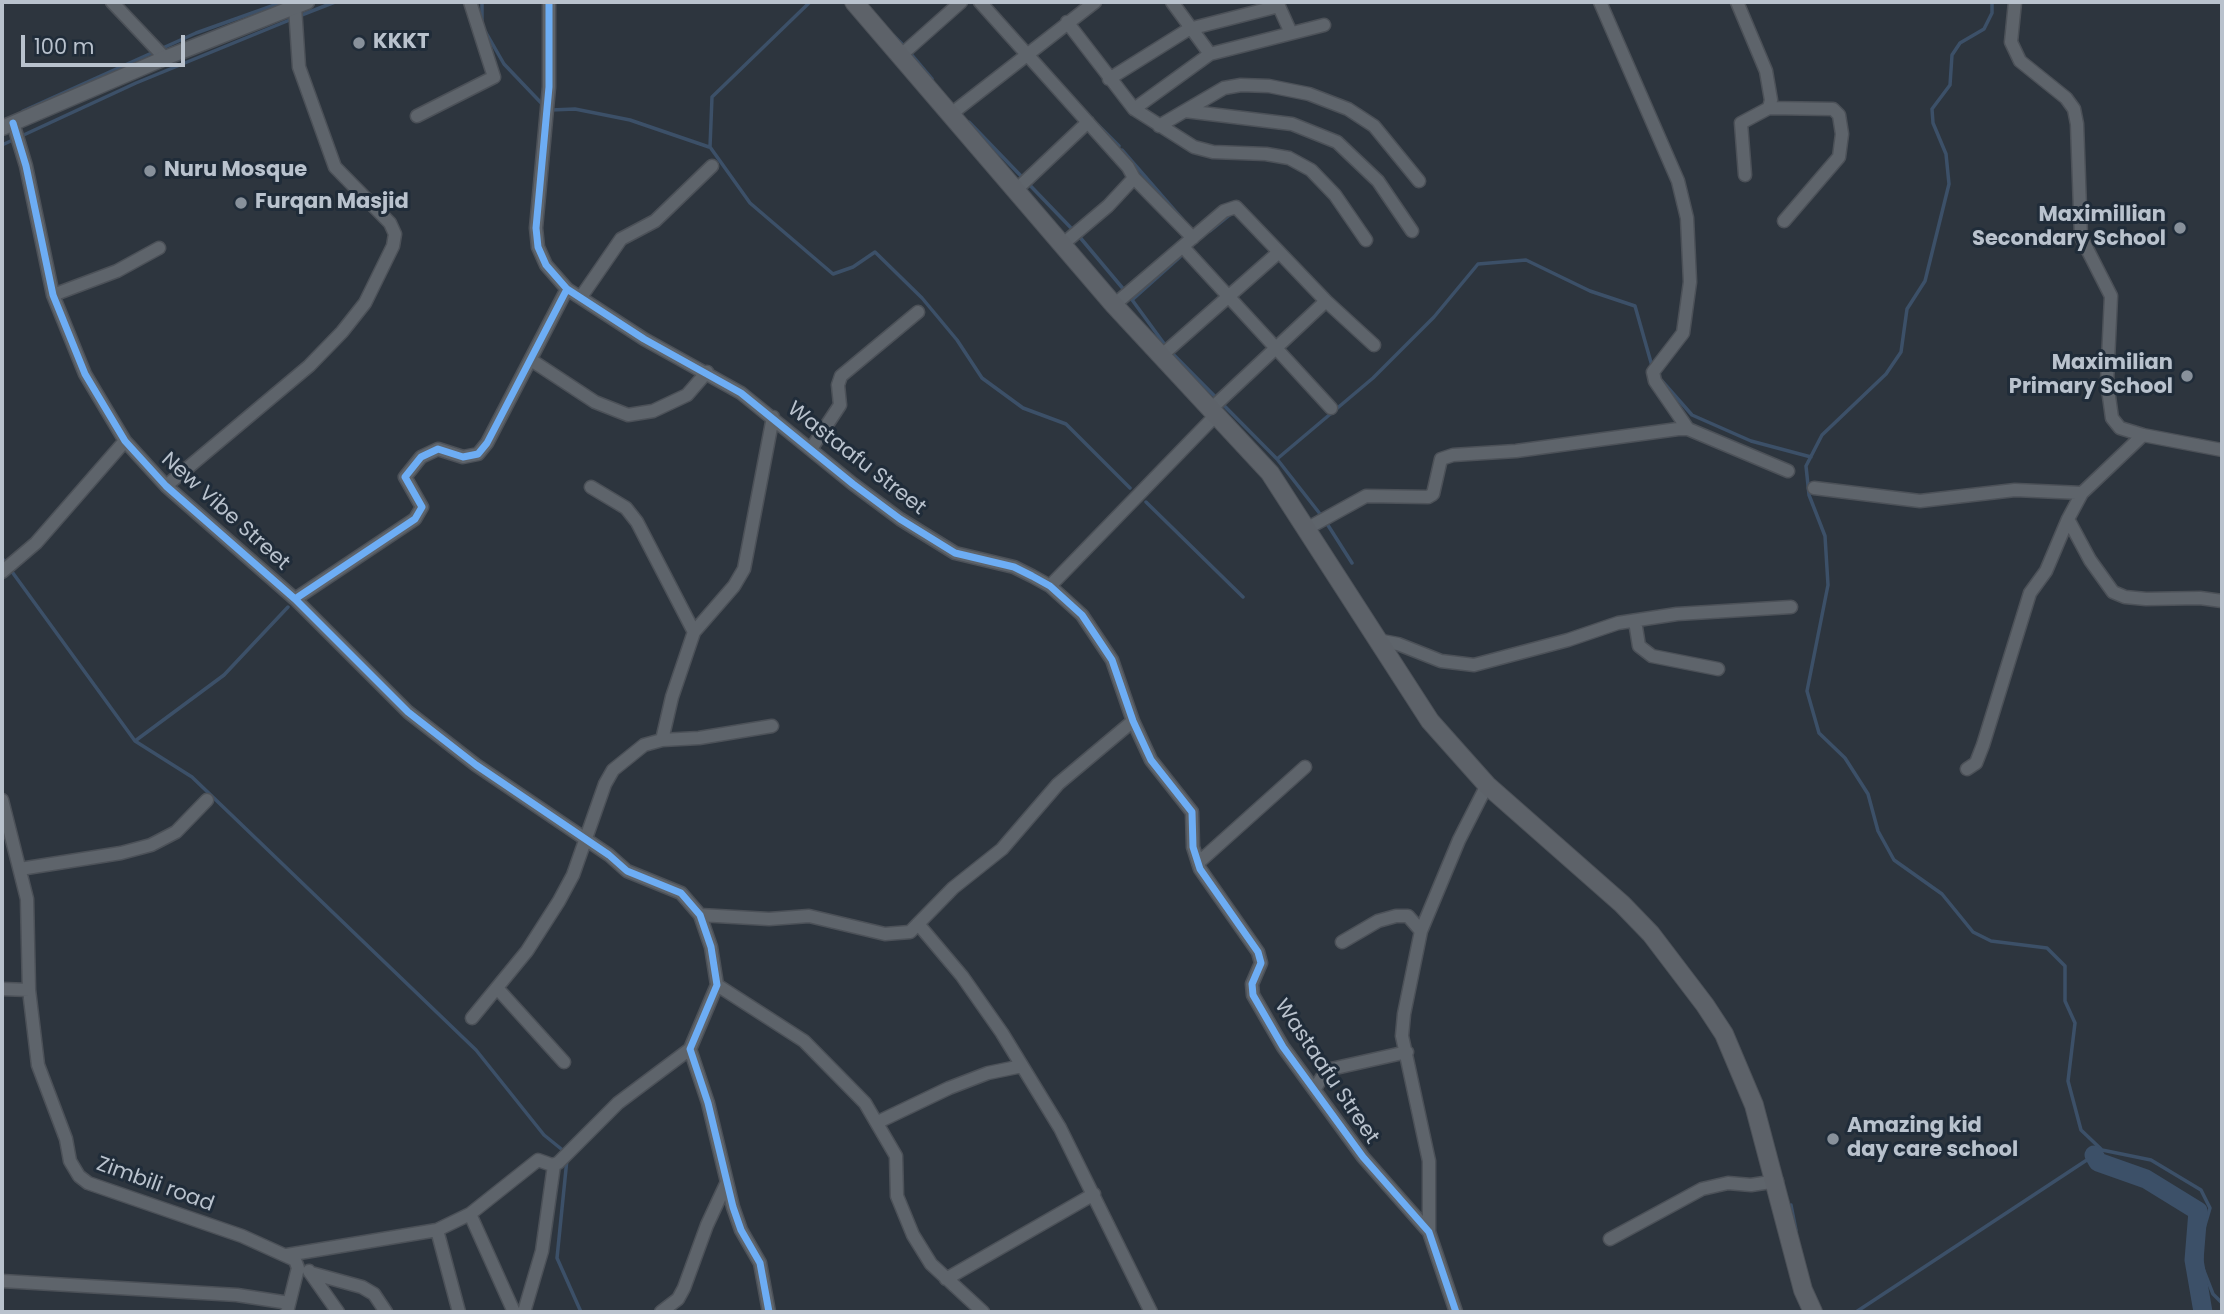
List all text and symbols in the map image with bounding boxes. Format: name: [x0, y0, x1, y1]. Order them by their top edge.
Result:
scale bar: [24, 21, 189, 65]
place label: KKKT: [373, 30, 429, 56]
text: 100 m: [34, 32, 94, 61]
marker: KKKT: [351, 35, 367, 51]
place label: Nuru Mosque: [164, 158, 307, 184]
marker: Nuru Mosque: [142, 163, 158, 179]
place label: Furqan Masjid: [255, 190, 409, 216]
marker: Furqan Masjid: [233, 195, 249, 211]
place label: Maximillian Secondary School: [1972, 203, 2166, 253]
marker: Maximillian Secondary School: [2172, 220, 2188, 236]
place label: Maximilian Primary School: [2009, 351, 2173, 401]
marker: Maximilian Primary School: [2179, 368, 2195, 384]
street label: Wastaafu Street: [782, 397, 930, 521]
street label: New Vibe Street: [156, 448, 294, 576]
street label: Wastaafu Street: [1268, 995, 1384, 1149]
place label: Amazing kid day care school: [1847, 1114, 2018, 1164]
marker: Amazing kid day care school: [1825, 1131, 1841, 1147]
street label: Zimbili road: [93, 1152, 217, 1218]

